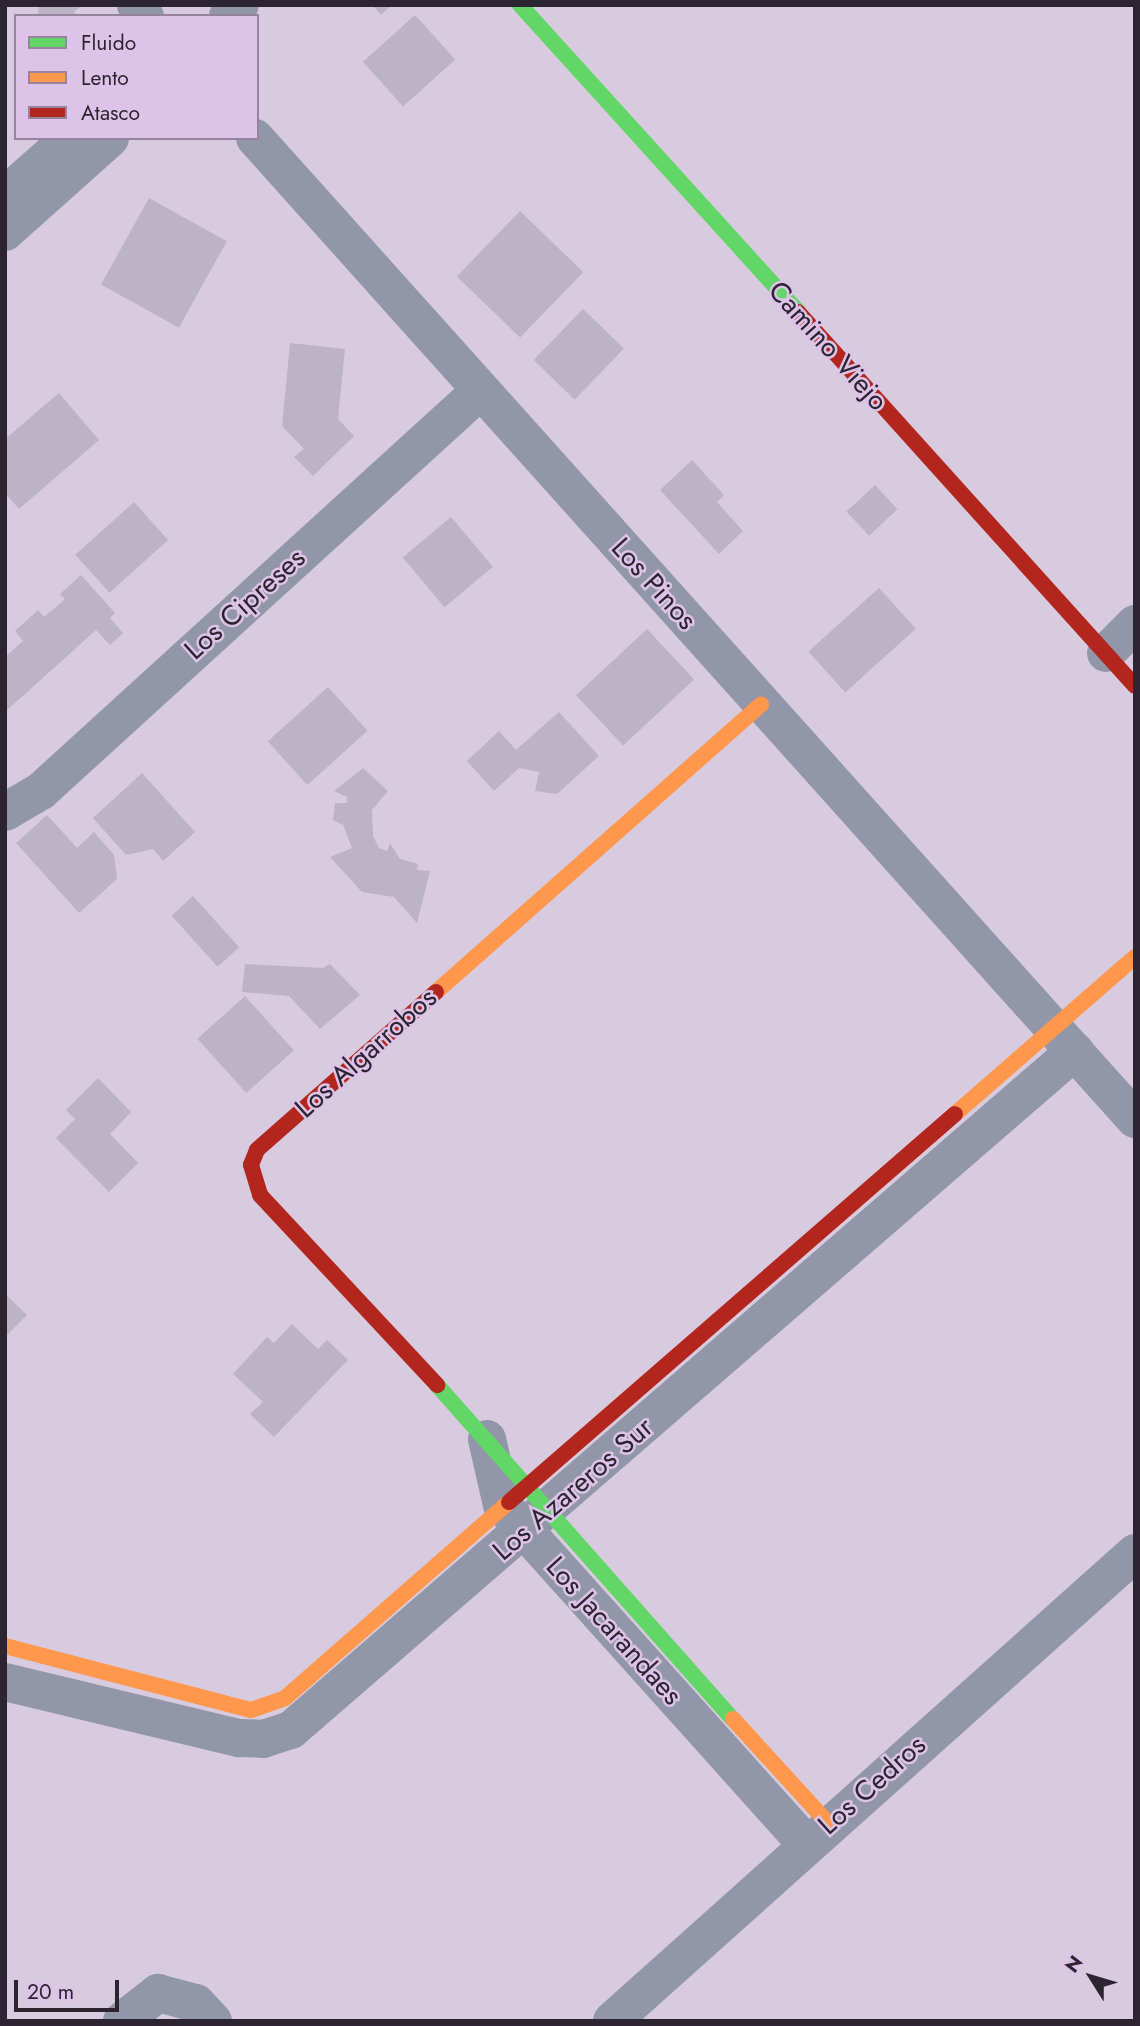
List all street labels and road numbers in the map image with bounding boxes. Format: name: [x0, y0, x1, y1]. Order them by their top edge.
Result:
street label: Camino Viejo: [761, 274, 895, 418]
street label: Los Pinos: [604, 531, 704, 637]
street label: Los Cipreses: [178, 541, 312, 667]
street label: Los Algarrobos: [288, 981, 444, 1125]
street label: Los Azareros Sur: [486, 1410, 660, 1568]
street label: Los Jacarandaes: [539, 1550, 689, 1712]
street label: Los Cedros: [811, 1728, 933, 1842]

